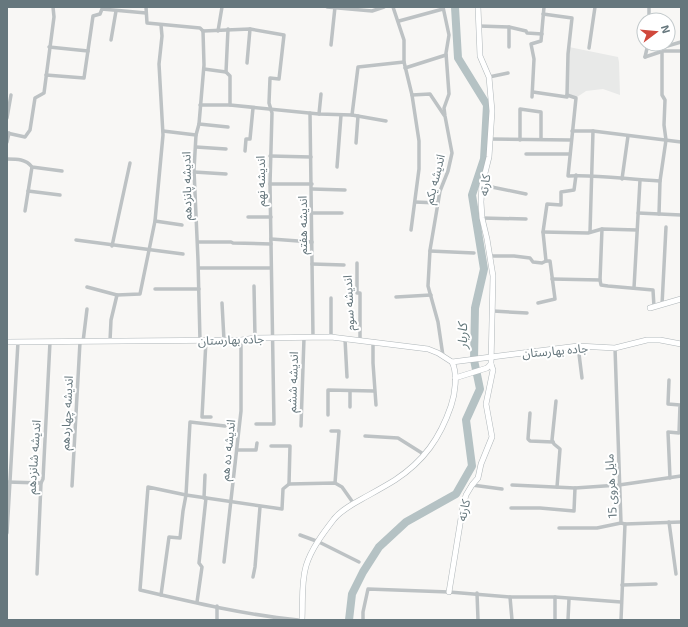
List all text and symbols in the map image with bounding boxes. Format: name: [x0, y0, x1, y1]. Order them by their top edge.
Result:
north arrow: [636, 12, 676, 52]
text: N: [659, 23, 673, 35]
street label: اندیشه پانزدهم: [178, 151, 197, 221]
street label: اندیشه یکم: [421, 152, 450, 206]
street label: اندیشه نهم: [253, 155, 270, 206]
street label: کارته: [476, 172, 494, 197]
street label: اندیشه هفتم: [295, 195, 312, 254]
street label: اندیشه سوم: [340, 275, 359, 331]
water label: کاربار: [454, 321, 470, 350]
street label: جاده بهارستان: [198, 331, 264, 348]
street label: جاده بهارستان: [521, 340, 589, 361]
street label: اندیشه ششم: [284, 351, 303, 413]
street label: اندیشه چهاردهم: [57, 375, 78, 451]
street label: اندیشه ده هم: [217, 418, 240, 482]
street label: اندیشه شانزدهم: [23, 419, 46, 495]
street label: مایل هروی 15: [601, 453, 620, 519]
street label: کارته: [454, 497, 473, 522]

